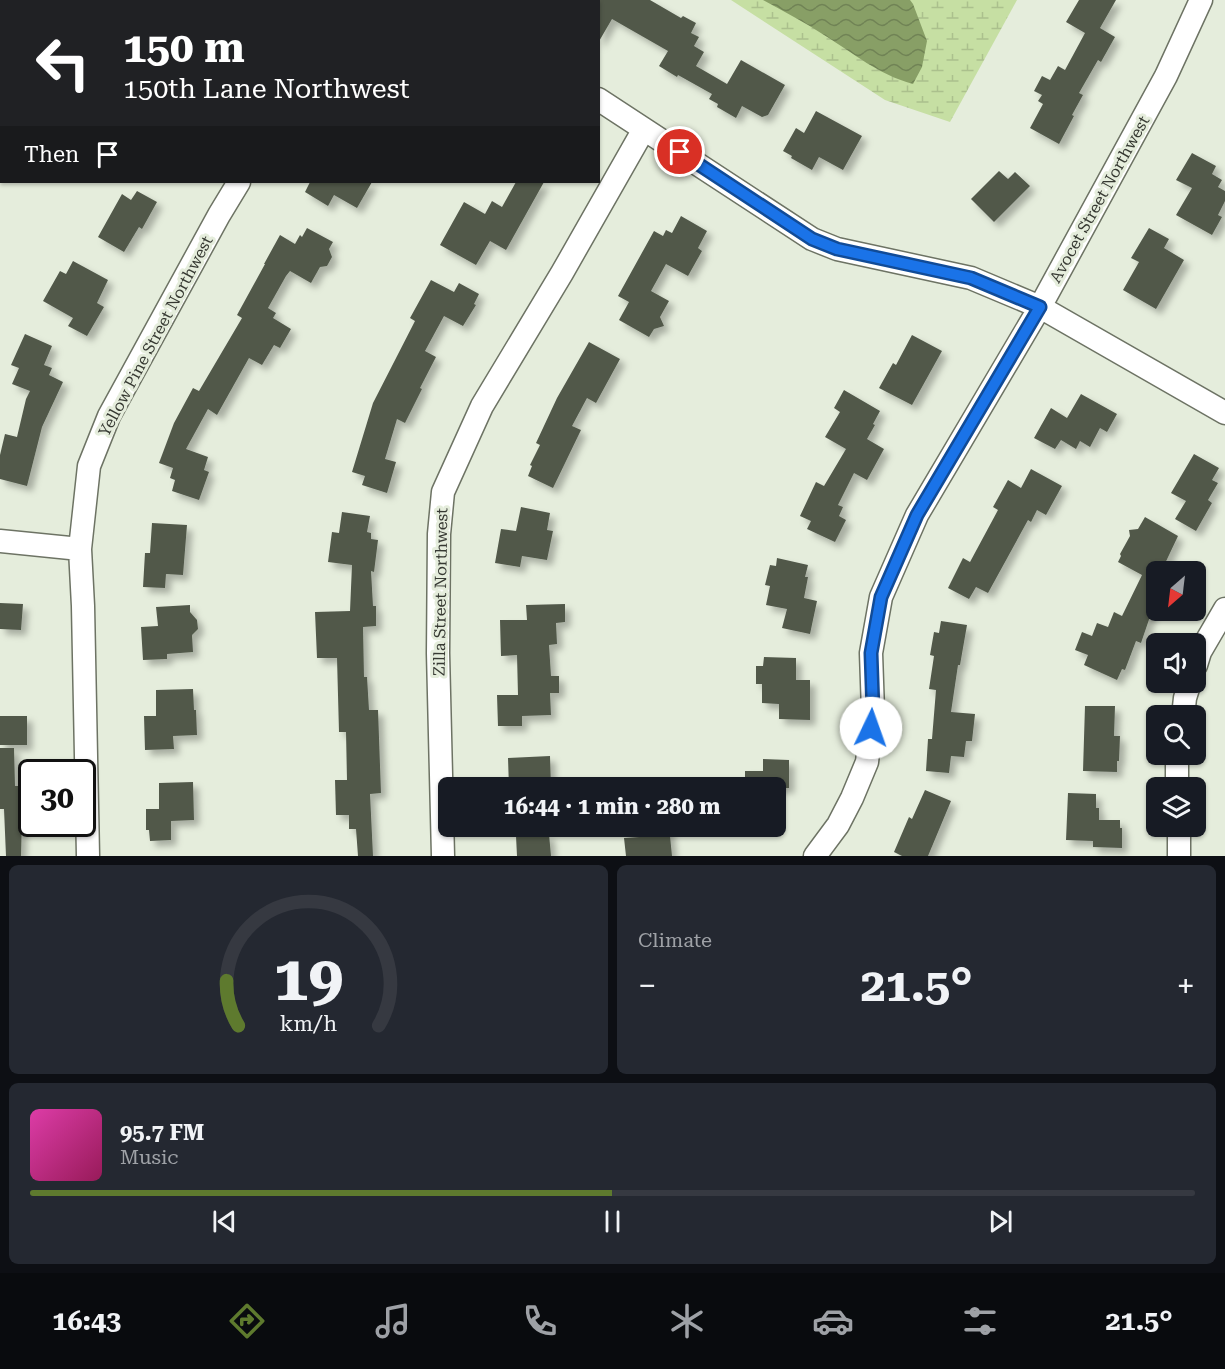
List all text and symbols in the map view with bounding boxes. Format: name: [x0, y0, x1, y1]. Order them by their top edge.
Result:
text: 150 m: [123, 23, 245, 72]
icon: left: [24, 24, 102, 102]
text: 150th Lane Northwest: [123, 73, 410, 105]
street label: Avocet Street Northwest: [1046, 112, 1153, 286]
pin: [654, 126, 705, 177]
icon: arrive: [663, 135, 696, 168]
icon: arrive: [91, 138, 124, 171]
text: Then: [24, 142, 79, 167]
street label: Yellow Pine Street Northwest: [94, 233, 216, 440]
street label: Zilla Street Northwest: [430, 508, 451, 676]
north arrow: [1146, 561, 1206, 621]
map controls: [1146, 561, 1206, 837]
button: sound: [1146, 633, 1206, 693]
position arrow: [839, 696, 903, 760]
button: search: [1146, 705, 1206, 765]
speed limit sign: 30: [18, 759, 96, 837]
button: layers: [1146, 777, 1206, 837]
text: 16:44 · 1 min · 280 m: [503, 794, 721, 819]
text: Climate: [638, 928, 712, 952]
text: 19: [274, 942, 343, 1015]
text: 21.5°: [860, 959, 973, 1012]
text: −: [638, 966, 656, 1005]
text: +: [1177, 966, 1195, 1005]
text: km/h: [280, 1012, 337, 1037]
text: 95.7 FM: [120, 1120, 204, 1145]
text: Music: [120, 1145, 179, 1169]
icon: previous: [208, 1205, 241, 1238]
icon: pause: [596, 1205, 629, 1238]
icon: next: [984, 1205, 1017, 1238]
icon: directions: [226, 1300, 268, 1342]
icon: music: [372, 1300, 414, 1342]
icon: phone: [519, 1300, 561, 1342]
icon: climate: [666, 1300, 708, 1342]
icon: car: [812, 1300, 854, 1342]
icon: filters: [959, 1300, 1001, 1342]
text: 16:43: [52, 1305, 121, 1337]
text: 21.5°: [1105, 1305, 1173, 1337]

